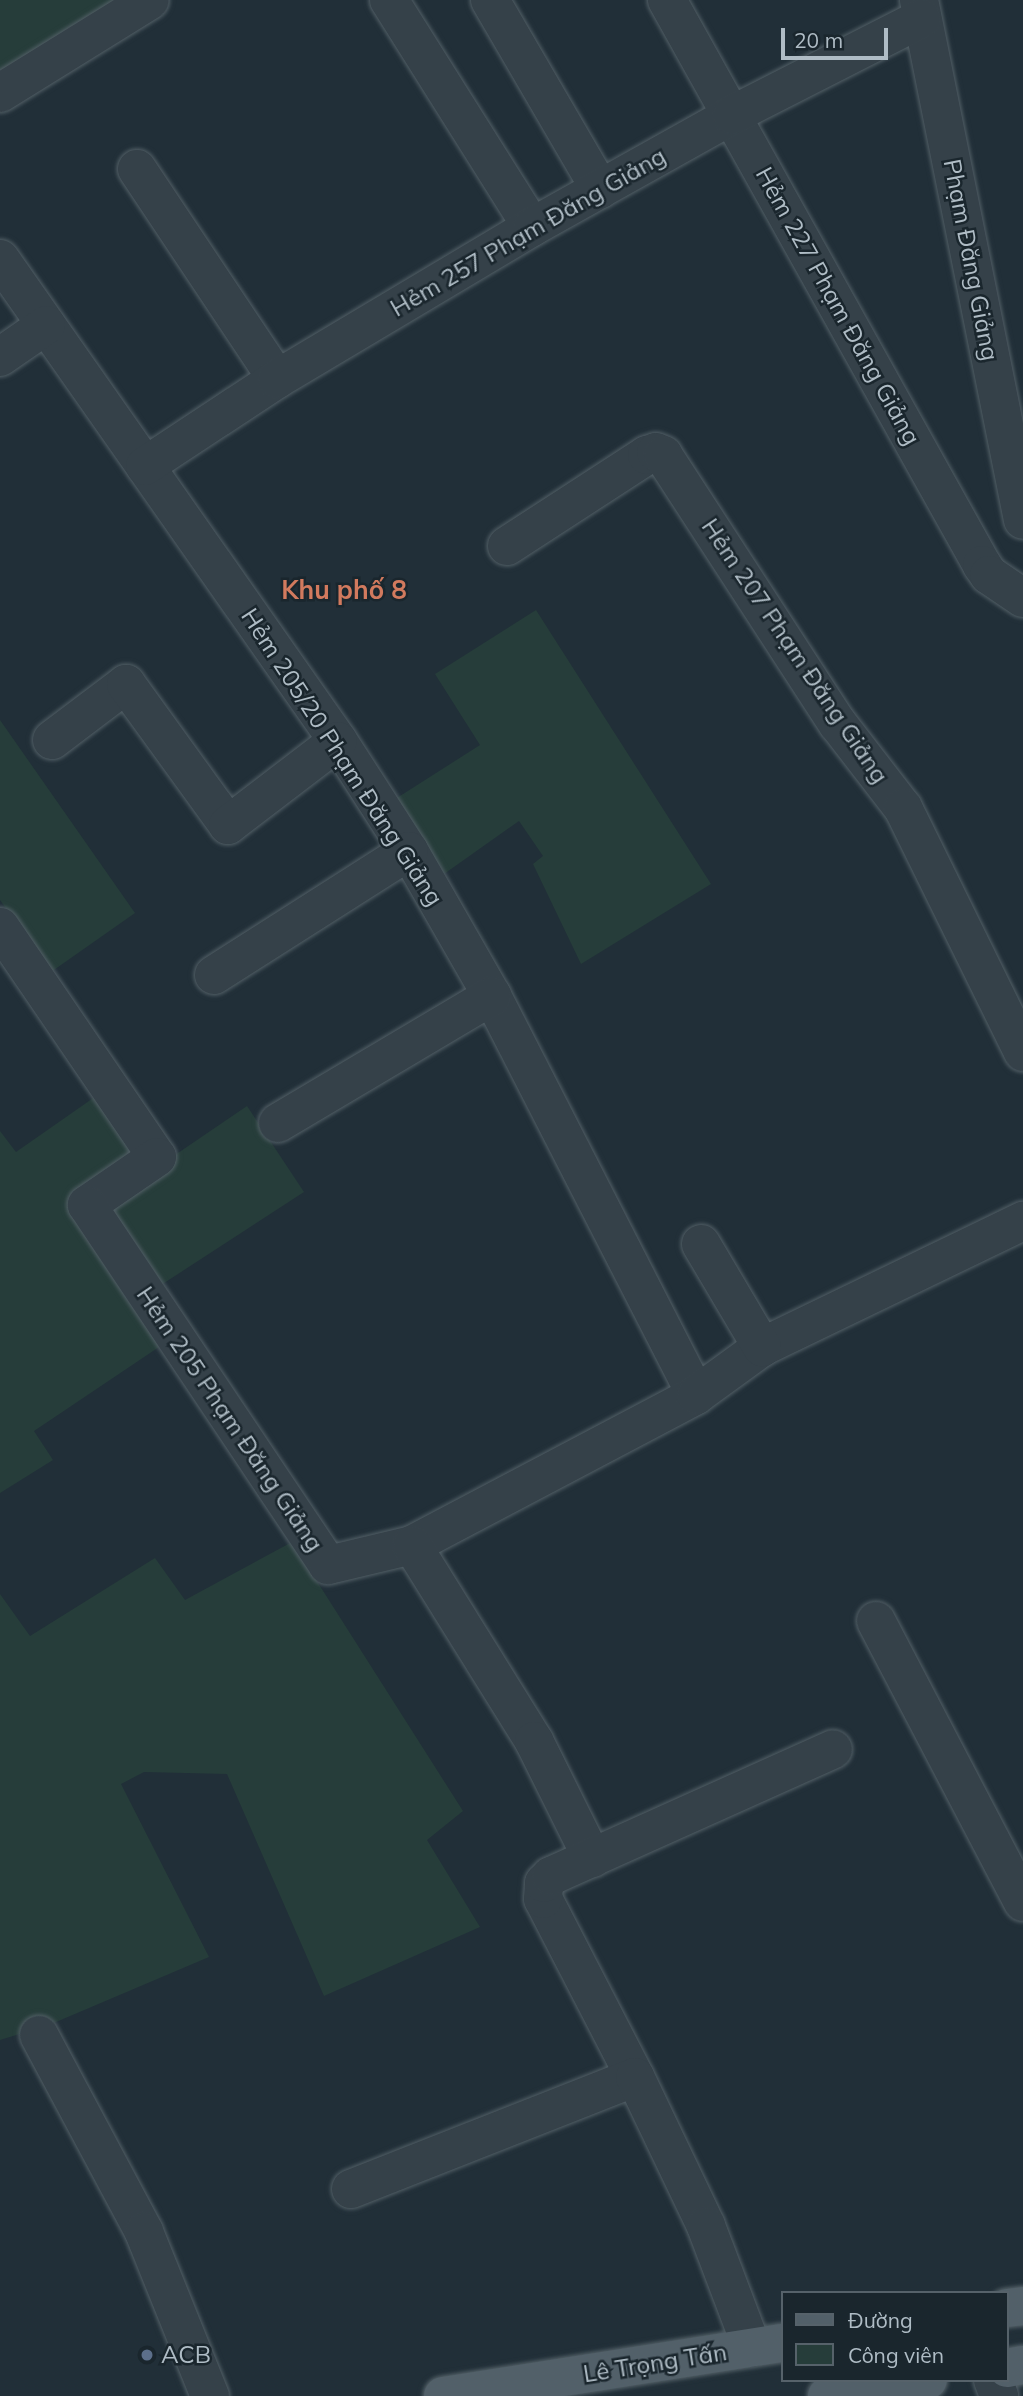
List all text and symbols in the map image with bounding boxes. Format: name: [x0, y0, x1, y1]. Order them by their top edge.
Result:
scale bar: [785, 14, 892, 58]
text: 20 m: [794, 27, 843, 53]
street label: Hẻm 257 Phạm Đăng Giảng: [385, 141, 671, 323]
street label: Phạm Đăng Giảng: [937, 157, 1005, 363]
street label: Hẻm 227 Phạm Đăng Giảng: [750, 162, 926, 450]
street label: Hẻm 207 Phạm Đăng Giảng: [696, 513, 894, 789]
district label: Khu phố 8: [281, 574, 407, 606]
street label: Hẻm 205/20 Phạm Đăng Giảng: [235, 603, 449, 911]
street label: Hẻm 205 Phạm Đăng Giảng: [131, 1281, 329, 1557]
legend: [782, 2291, 1009, 2382]
text: Đường: [848, 2307, 913, 2333]
street label: Lê Trọng Tấn: [581, 2337, 729, 2389]
place label: ACB: [161, 2341, 211, 2369]
text: Công viên: [848, 2342, 944, 2368]
marker: ACB: [139, 2347, 155, 2363]

